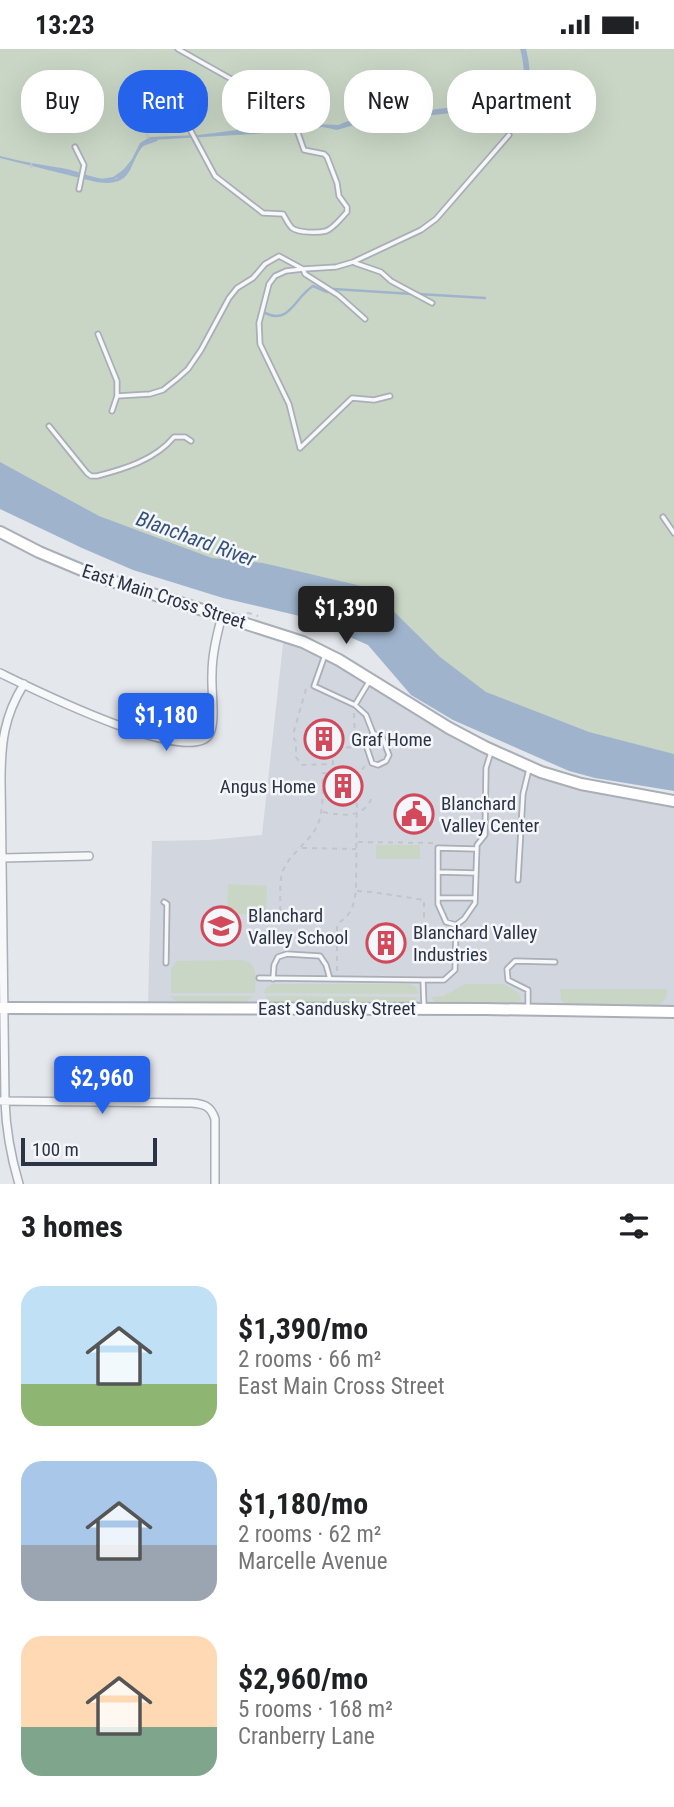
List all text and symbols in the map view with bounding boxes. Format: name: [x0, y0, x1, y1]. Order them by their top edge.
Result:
text: 13:23: [35, 10, 95, 40]
chip: Buy: [21, 70, 104, 133]
chip: Rent: [118, 70, 208, 133]
chip: Filters: [222, 70, 330, 133]
chip: New: [344, 70, 433, 133]
chip: Apartment: [447, 70, 596, 133]
water label: Blanchard River: [133, 506, 260, 572]
street label: East Main Cross Street: [79, 559, 249, 634]
pin: $1,390: [289, 587, 403, 646]
text: $1,390: [314, 595, 378, 622]
pin: $1,180: [109, 693, 223, 753]
text: $1,180: [134, 702, 198, 729]
building icon: Graf Home: [303, 718, 345, 760]
place label: Graf Home: [351, 728, 432, 751]
building icon: Angus Home: [322, 765, 364, 807]
place label: Angus Home: [220, 775, 316, 798]
place label: Blanchard Valley Center: [441, 792, 540, 837]
public building icon: Blanchard Valley Center: [393, 793, 435, 835]
place label: Blanchard Valley School: [248, 904, 348, 949]
school or university icon: Blanchard Valley School: [200, 905, 242, 947]
place label: Blanchard Valley Industries: [413, 921, 537, 966]
building icon: Blanchard Valley Industries: [365, 922, 407, 964]
street label: East Sandusky Street: [258, 997, 416, 1020]
pin: $2,960: [45, 1056, 159, 1116]
text: $2,960: [70, 1065, 134, 1092]
scale bar: [21, 1135, 158, 1167]
text: 100 m: [32, 1138, 79, 1161]
icon: filters: [615, 1207, 653, 1245]
text: 3 homes: [21, 1209, 123, 1244]
text: $1,390/mo: [238, 1311, 368, 1346]
icon: home: [77, 1314, 161, 1398]
text: 2 rooms · 66 m²: [238, 1346, 381, 1373]
text: East Main Cross Street: [238, 1373, 445, 1400]
text: $1,180/mo: [238, 1486, 368, 1521]
icon: home: [77, 1489, 161, 1573]
text: 2 rooms · 62 m²: [238, 1521, 381, 1548]
text: Marcelle Avenue: [238, 1548, 387, 1575]
text: $2,960/mo: [238, 1661, 368, 1696]
icon: home: [77, 1664, 161, 1748]
text: 5 rooms · 168 m²: [238, 1696, 393, 1723]
text: Cranberry Lane: [238, 1723, 375, 1750]

